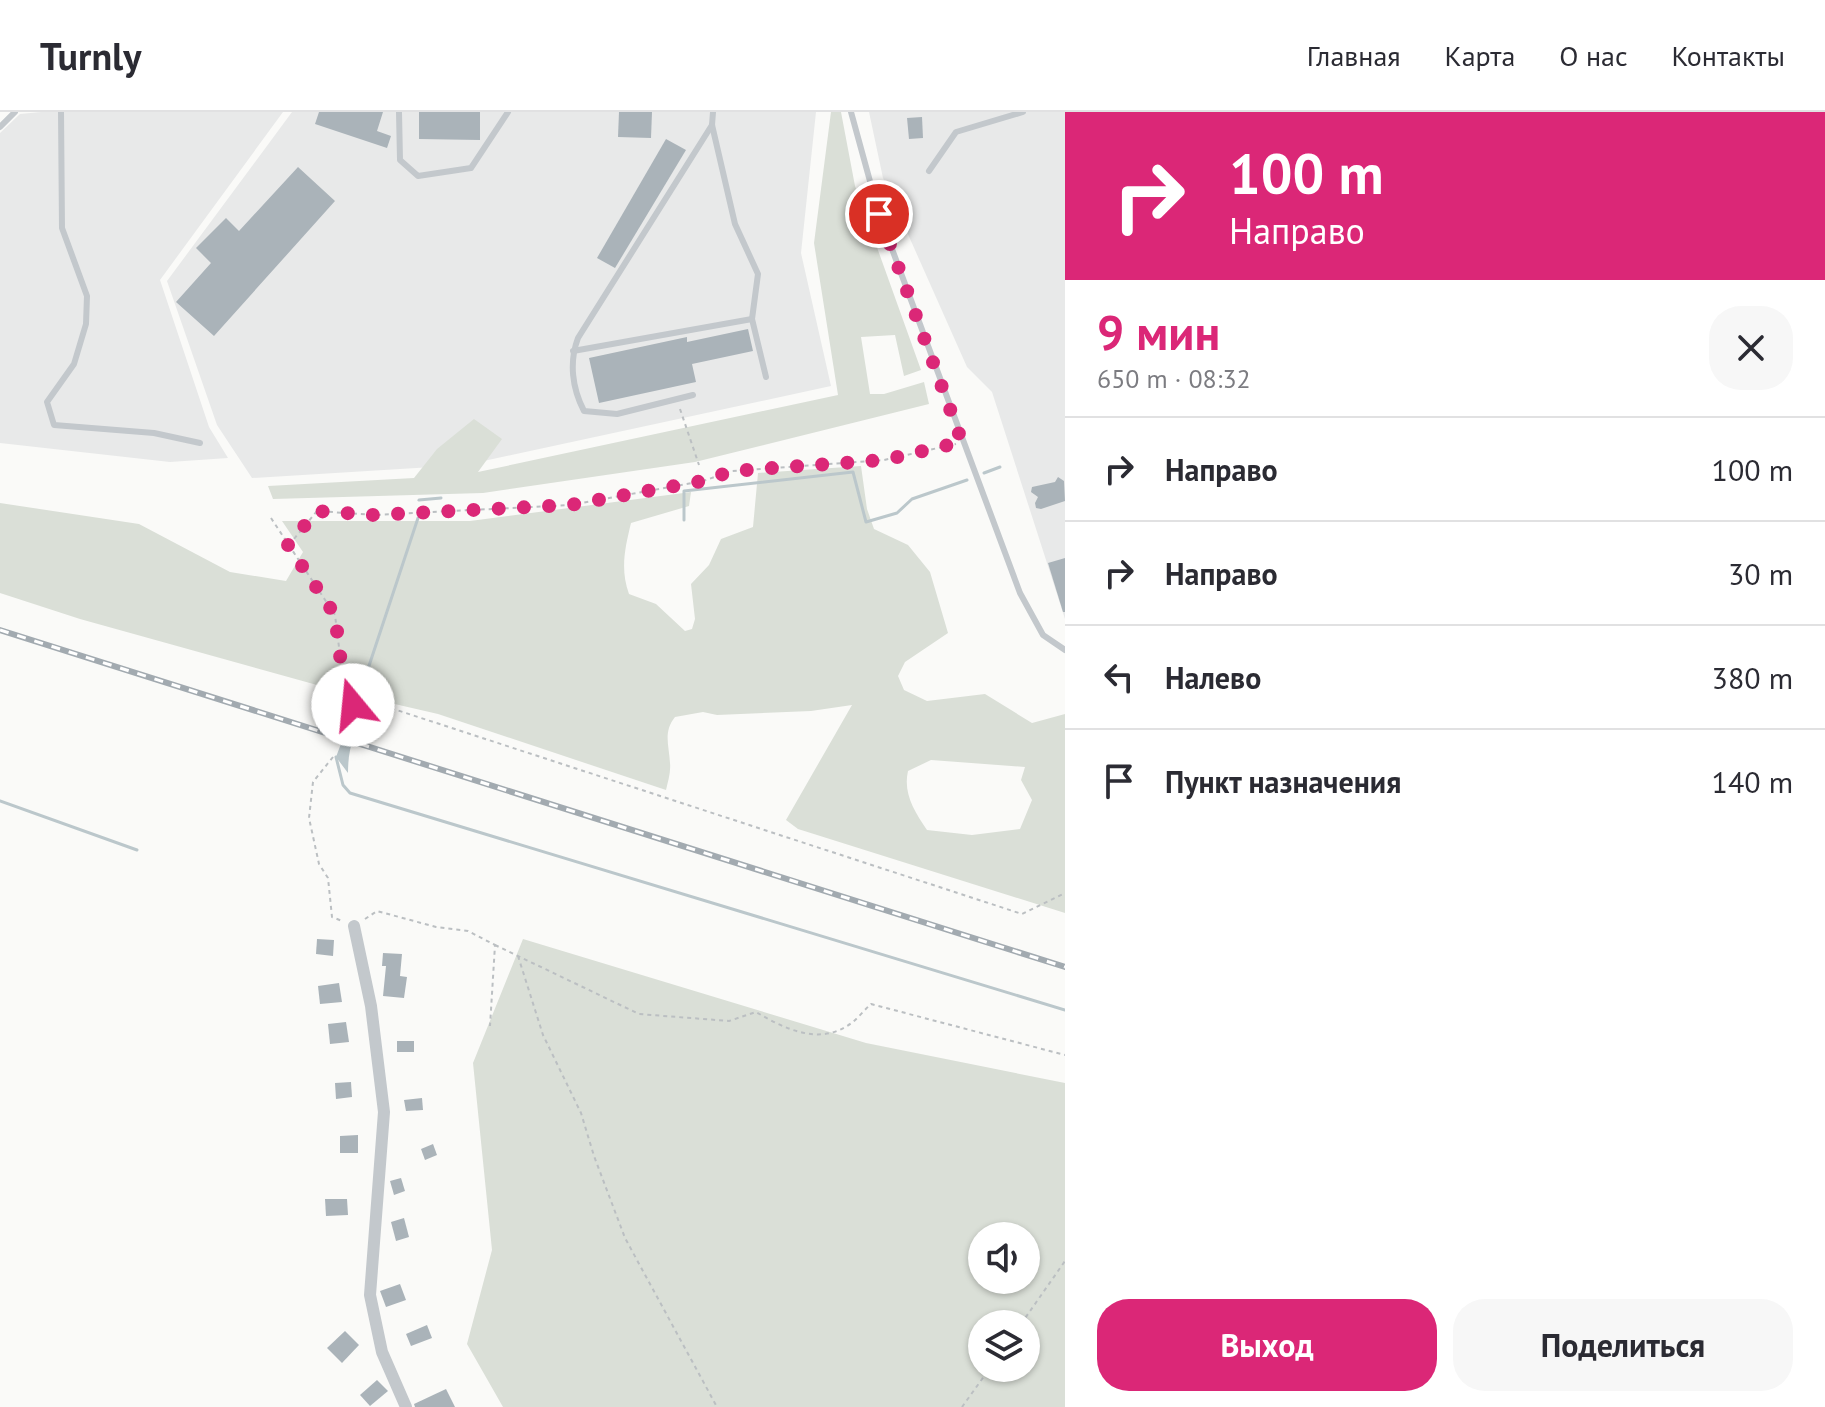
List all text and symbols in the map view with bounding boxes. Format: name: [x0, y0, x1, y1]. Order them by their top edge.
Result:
text: Turnly: [40, 31, 141, 80]
text: Главная: [1307, 37, 1401, 74]
text: Карта: [1445, 37, 1515, 74]
text: О нас: [1559, 37, 1628, 74]
text: Контакты: [1672, 37, 1785, 74]
text: 100 m: [1229, 137, 1384, 209]
icon: right: [1097, 144, 1201, 248]
pin: [845, 180, 913, 248]
icon: arrive: [857, 192, 901, 236]
text: Направо: [1229, 207, 1365, 254]
text: 9 мин: [1097, 301, 1220, 363]
button: close: [1709, 306, 1793, 390]
text: 650 m · 08:32: [1097, 362, 1251, 395]
icon: right: [1097, 447, 1141, 491]
text: Направо: [1165, 450, 1278, 489]
text: 100 m: [1712, 450, 1793, 489]
icon: right: [1097, 551, 1141, 595]
text: Направо: [1165, 554, 1278, 593]
text: 30 m: [1728, 554, 1793, 593]
icon: left: [1097, 655, 1141, 699]
text: Налево: [1165, 658, 1261, 697]
text: 380 m: [1712, 658, 1793, 697]
position arrow: [311, 663, 395, 747]
icon: arrive: [1097, 759, 1141, 803]
text: Пункт назначения: [1165, 762, 1401, 801]
text: 140 m: [1712, 762, 1793, 801]
map controls: [968, 1222, 1040, 1382]
button: sound: [968, 1222, 1040, 1294]
button: Выход: [1097, 1299, 1437, 1391]
button: Поделиться: [1453, 1299, 1793, 1391]
button: layers: [968, 1310, 1040, 1382]

